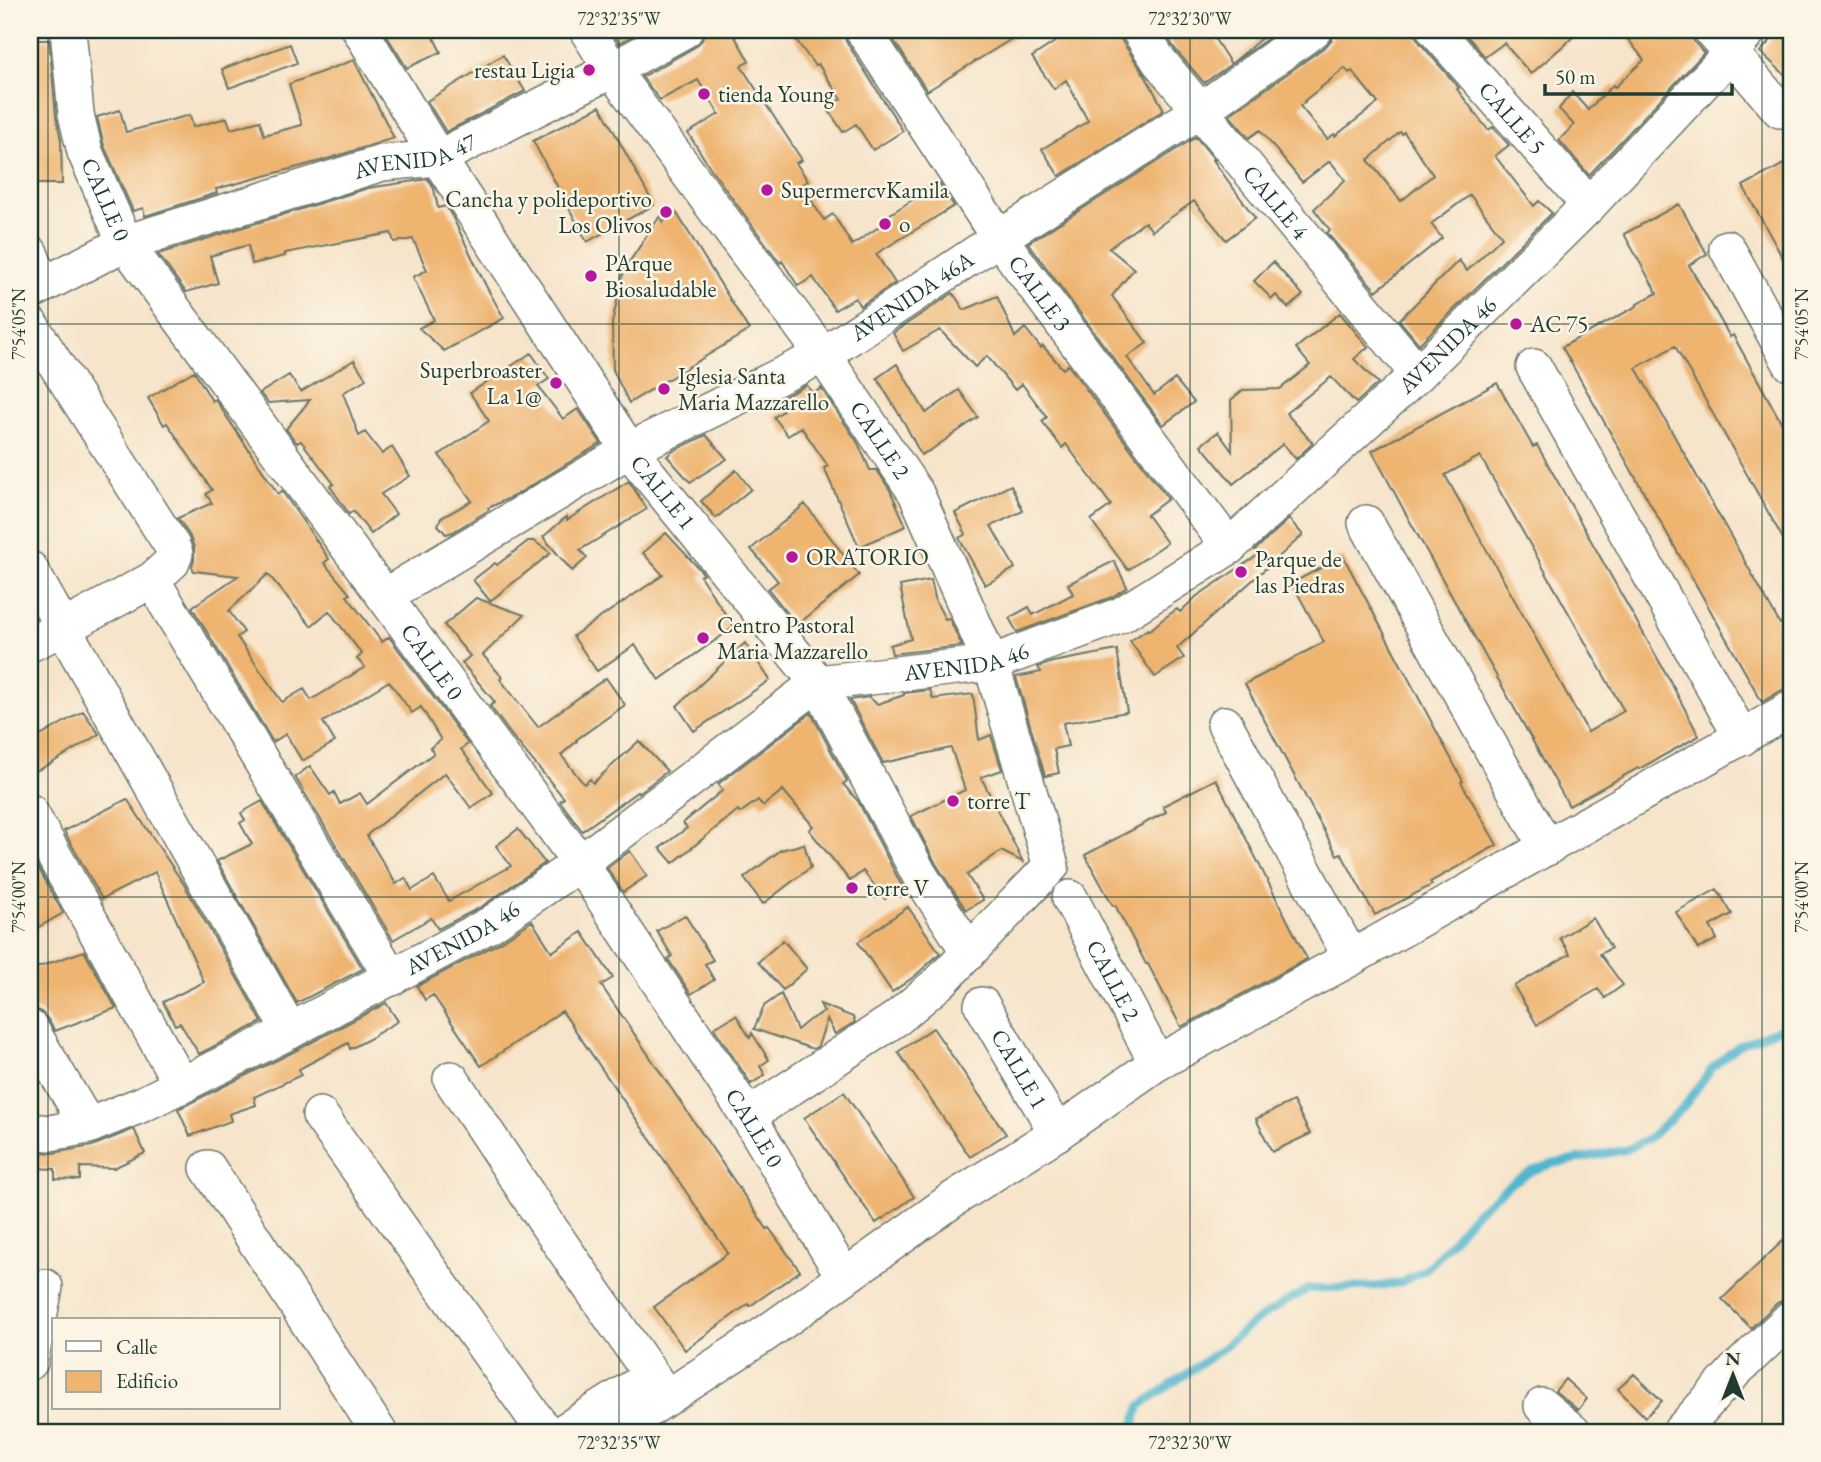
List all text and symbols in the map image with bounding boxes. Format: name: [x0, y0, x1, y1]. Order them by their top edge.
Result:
text: 72°32'35"W: [577, 7, 661, 30]
text: 72°32'30"W: [1148, 7, 1232, 30]
scale bar: [1545, 52, 1732, 96]
place label: restau Ligia: [474, 55, 576, 85]
marker: restau Ligia: [581, 62, 597, 78]
text: 50 m: [1555, 63, 1596, 90]
street label: CALLE 5: [1472, 75, 1553, 161]
place label: tienda Young: [718, 79, 835, 109]
marker: tienda Young: [696, 86, 712, 102]
street label: AVENIDA 47: [349, 126, 482, 186]
street label: CALLE 0: [74, 153, 137, 245]
street label: CALLE 4: [1236, 159, 1316, 246]
place label: SupermercvKamila: [781, 175, 950, 205]
marker: SupermercvKamila: [759, 182, 775, 198]
place label: Cancha y polideportivo Los Olivos: [445, 184, 652, 240]
marker: Cancha y polideportivo Los Olivos: [658, 204, 674, 220]
place label: o: [899, 209, 910, 239]
marker: o: [877, 216, 893, 232]
street label: AVENIDA 46A: [843, 243, 980, 348]
place label: PArque Biosaludable: [605, 248, 717, 304]
street label: CALLE 3: [1002, 249, 1078, 337]
marker: PArque Biosaludable: [583, 268, 599, 284]
text: 7°54'05"N: [7, 287, 30, 360]
text: 7°54'05"N: [1790, 287, 1813, 360]
street label: AVENIDA 46: [1391, 290, 1503, 401]
place label: AC 75: [1529, 309, 1588, 339]
marker: AC 75: [1508, 316, 1524, 332]
place label: Superbroaster La 1@: [420, 355, 542, 411]
place label: Iglesia Santa Maria Mazzarello: [678, 361, 829, 417]
marker: Superbroaster La 1@: [548, 375, 564, 391]
marker: Iglesia Santa Maria Mazzarello: [656, 381, 672, 397]
street label: CALLE 2: [843, 395, 917, 485]
street label: CALLE 1: [624, 449, 702, 536]
place label: ORATORIO: [806, 542, 929, 572]
place label: Parque de las Piedras: [1255, 544, 1345, 600]
marker: ORATORIO: [784, 549, 800, 565]
marker: Parque de las Piedras: [1233, 564, 1249, 580]
place label: Centro Pastoral Maria Mazzarello: [717, 610, 868, 666]
street label: CALLE 0: [394, 617, 470, 706]
marker: Centro Pastoral Maria Mazzarello: [695, 630, 711, 646]
street label: AVENIDA 46: [901, 635, 1033, 688]
place label: torre T: [967, 786, 1031, 816]
marker: torre T: [945, 793, 961, 809]
text: 7°54'00"N: [7, 860, 30, 933]
text: 7°54'00"N: [1790, 860, 1813, 933]
place label: torre V: [866, 873, 930, 903]
marker: torre V: [844, 880, 860, 896]
street label: AVENIDA 46: [399, 894, 525, 982]
street label: CALLE 2: [1080, 934, 1147, 1026]
street label: CALLE 1: [984, 1023, 1055, 1114]
street label: CALLE 0: [719, 1082, 790, 1173]
legend: [52, 1318, 280, 1410]
text: Calle: [116, 1333, 158, 1360]
north arrow: [1699, 1340, 1769, 1410]
text: N: [1725, 1346, 1741, 1371]
text: Edificio: [116, 1367, 178, 1394]
text: 72°32'35"W: [577, 1431, 661, 1454]
text: 72°32'30"W: [1148, 1431, 1232, 1454]

